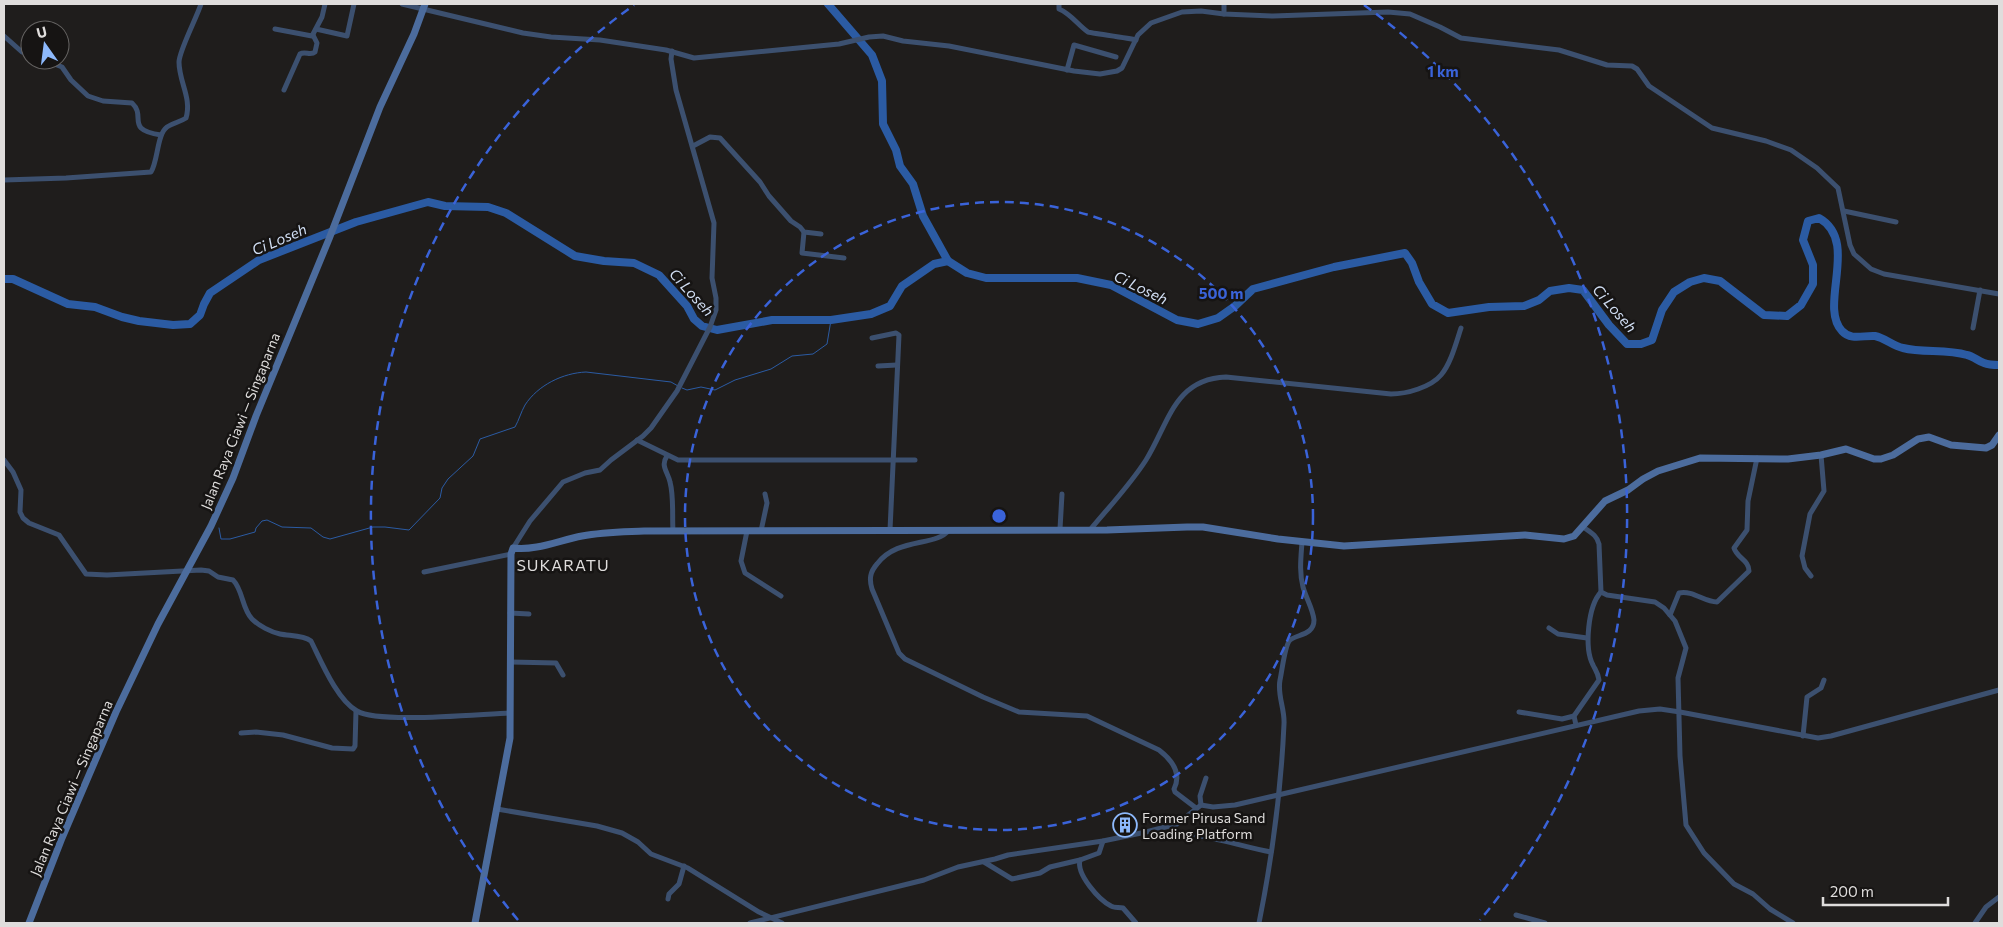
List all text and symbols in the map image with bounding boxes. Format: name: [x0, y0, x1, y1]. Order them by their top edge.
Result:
north arrow: [20, 20, 70, 70]
text: U: [35, 22, 49, 41]
text: 1 km: [1427, 62, 1459, 80]
water label: Ci Loseh: [249, 219, 309, 259]
water label: Ci Loseh: [666, 265, 718, 319]
water label: Ci Loseh: [1111, 266, 1171, 308]
water label: Ci Loseh: [1589, 280, 1641, 336]
text: 500 m: [1199, 284, 1243, 302]
street label: Jalan Raya Ciawi — Singaparna: [197, 330, 283, 512]
centre of rings: [990, 507, 1008, 525]
district label: SUKARATU: [516, 555, 610, 574]
street label: Jalan Raya Ciawi — Singaparna: [26, 698, 116, 878]
place label: Former Pirusa Sand Loading Platform: [1142, 809, 1265, 842]
building icon: Former Pirusa Sand Loading Platform: [1112, 812, 1138, 838]
scale bar: [1823, 874, 1948, 906]
text: 200 m: [1830, 882, 1874, 900]

